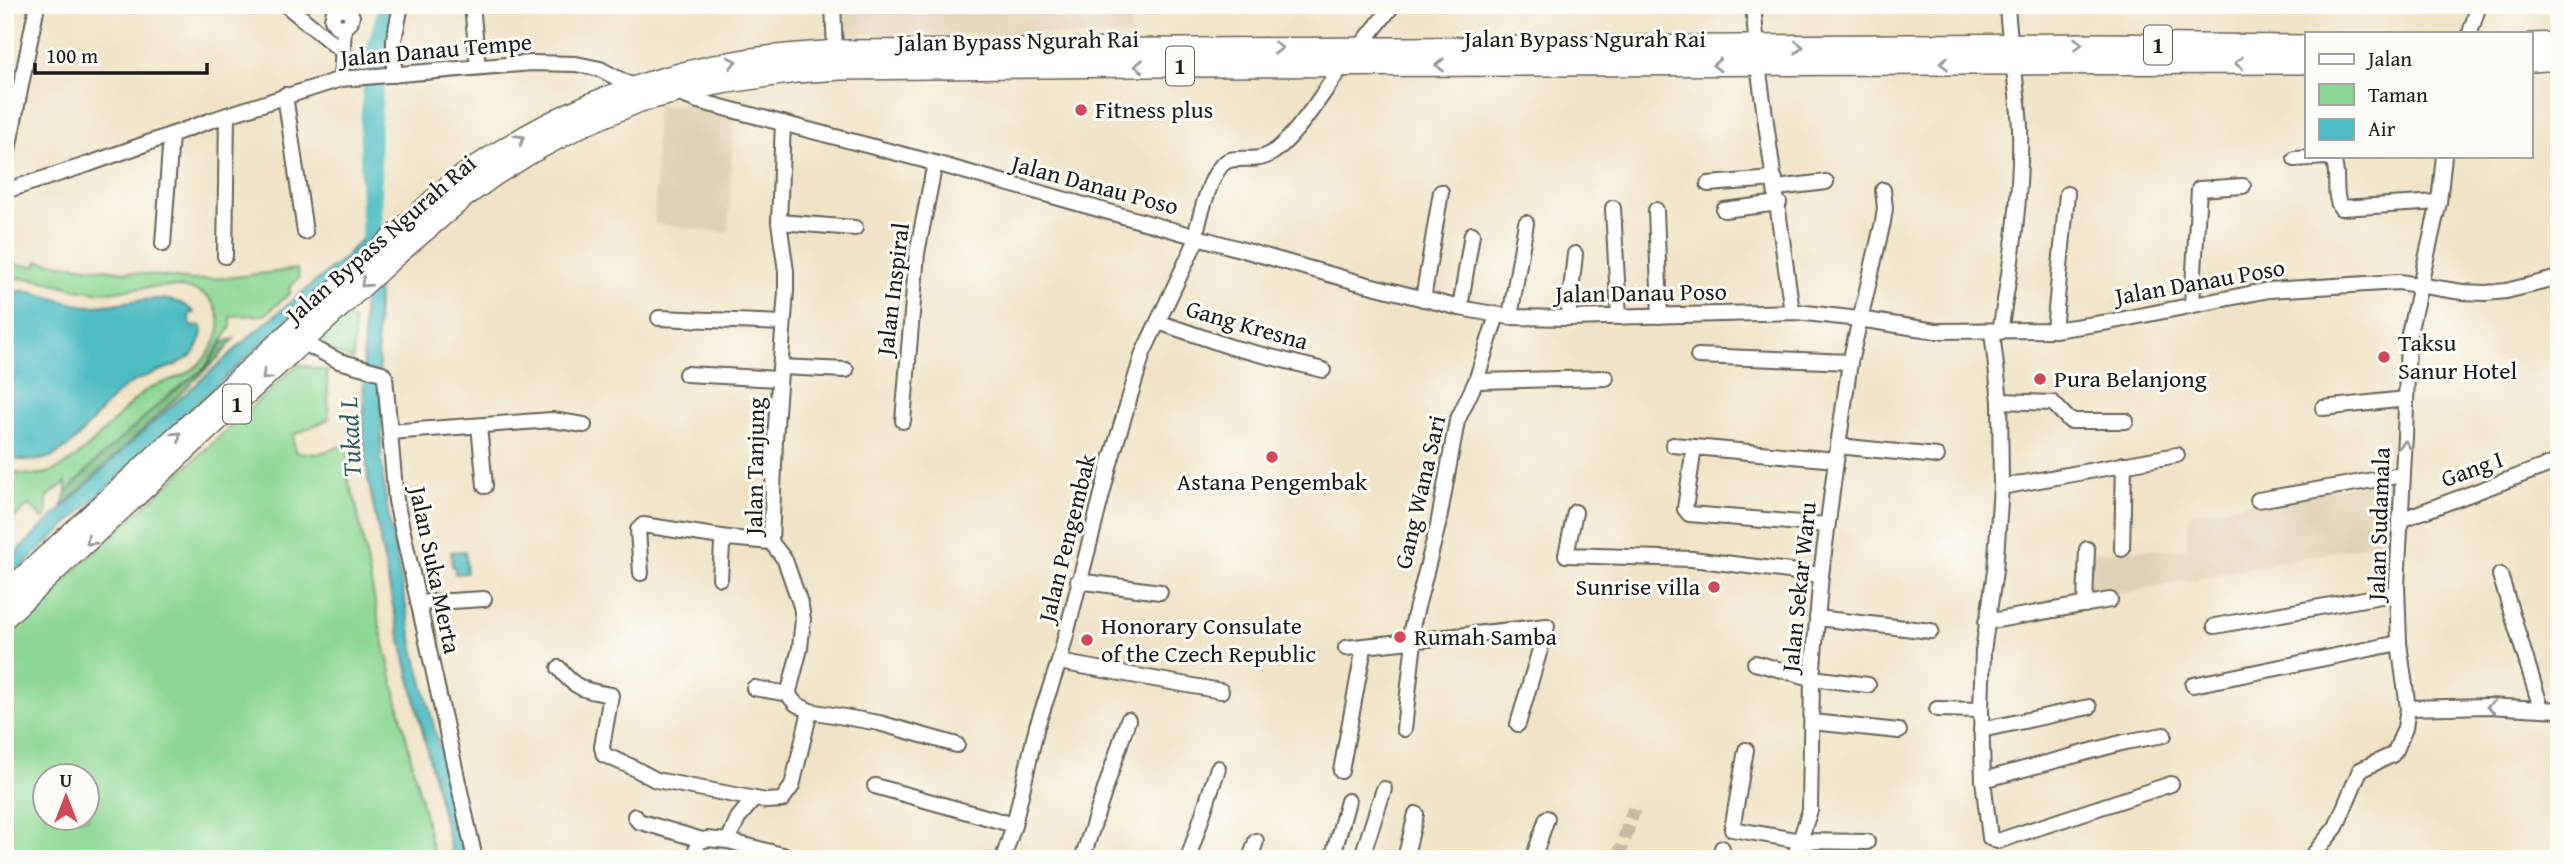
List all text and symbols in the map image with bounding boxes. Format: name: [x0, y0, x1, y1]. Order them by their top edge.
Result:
street label: Jalan Bypass Ngurah Rai: [894, 21, 1140, 60]
street label: Jalan Bypass Ngurah Rai: [1461, 21, 1706, 56]
street label: Jalan Danau Tempe: [336, 24, 533, 76]
road number: 1: [2144, 26, 2172, 64]
scale bar: [35, 32, 206, 76]
legend: [2305, 32, 2532, 158]
one-way arrow: [2073, 37, 2084, 52]
one-way arrow: [1794, 39, 1805, 55]
text: 100 m: [46, 40, 98, 71]
one-way arrow: [1273, 40, 1284, 56]
text: Jalan: [2365, 43, 2412, 74]
road number: 1: [1166, 46, 1194, 86]
one-way arrow: [1938, 55, 1949, 71]
one-way arrow: [2233, 55, 2243, 71]
one-way arrow: [726, 56, 738, 71]
one-way arrow: [1434, 57, 1445, 73]
one-way arrow: [1711, 57, 1721, 73]
one-way arrow: [1133, 58, 1144, 74]
text: Taman: [2368, 79, 2428, 110]
place label: Fitness plus: [1095, 92, 1213, 127]
marker: Fitness plus: [1073, 102, 1089, 118]
text: Air: [2368, 113, 2396, 144]
one-way arrow: [512, 134, 525, 147]
street label: Jalan Danau Poso: [1005, 145, 1183, 224]
street label: Jalan Bypass Ngurah Rai: [276, 146, 484, 333]
street label: Jalan Inspiral: [867, 220, 918, 360]
street label: Jalan Danau Poso: [2109, 249, 2287, 314]
street label: Jalan Danau Poso: [1552, 274, 1727, 312]
one-way arrow: [360, 275, 373, 288]
street label: Gang Kresna: [1182, 290, 1313, 359]
place label: Taksu Sanur Hotel: [2398, 325, 2518, 388]
marker: Taksu Sanur Hotel: [2376, 349, 2392, 365]
place label: Pura Belanjong: [2054, 361, 2207, 396]
one-way arrow: [261, 367, 274, 380]
marker: Pura Belanjong: [2032, 371, 2048, 387]
road number: 1: [223, 384, 251, 424]
water label: Tukad L: [328, 396, 371, 478]
street label: Jalan Tanjung: [736, 397, 773, 538]
street label: Gang Wana Sari: [1385, 411, 1454, 572]
one-way arrow: [169, 431, 182, 444]
one-way arrow: [2397, 439, 2412, 450]
street label: Gang I: [2436, 441, 2508, 496]
street label: Jalan Sudamala: [2358, 446, 2399, 604]
street label: Jalan Pengembak: [1028, 449, 1105, 629]
marker: Astana Pengembak: [1264, 449, 1280, 465]
place label: Astana Pengembak: [1177, 464, 1368, 499]
street label: Jalan Suka Merta: [400, 480, 470, 657]
street label: Jalan Sekar Waru: [1772, 500, 1825, 677]
one-way arrow: [85, 532, 98, 545]
place label: Sunrise villa: [1576, 569, 1701, 604]
marker: Sunrise villa: [1706, 579, 1722, 595]
place label: Honorary Consulate of the Czech Republic: [1101, 608, 1316, 671]
place label: Rumah Samba: [1414, 619, 1558, 654]
marker: Rumah Samba: [1392, 629, 1408, 645]
marker: Honorary Consulate of the Czech Republic: [1079, 632, 1095, 648]
one-way arrow: [2485, 699, 2495, 715]
north arrow: [32, 762, 102, 832]
text: U: [60, 766, 73, 794]

